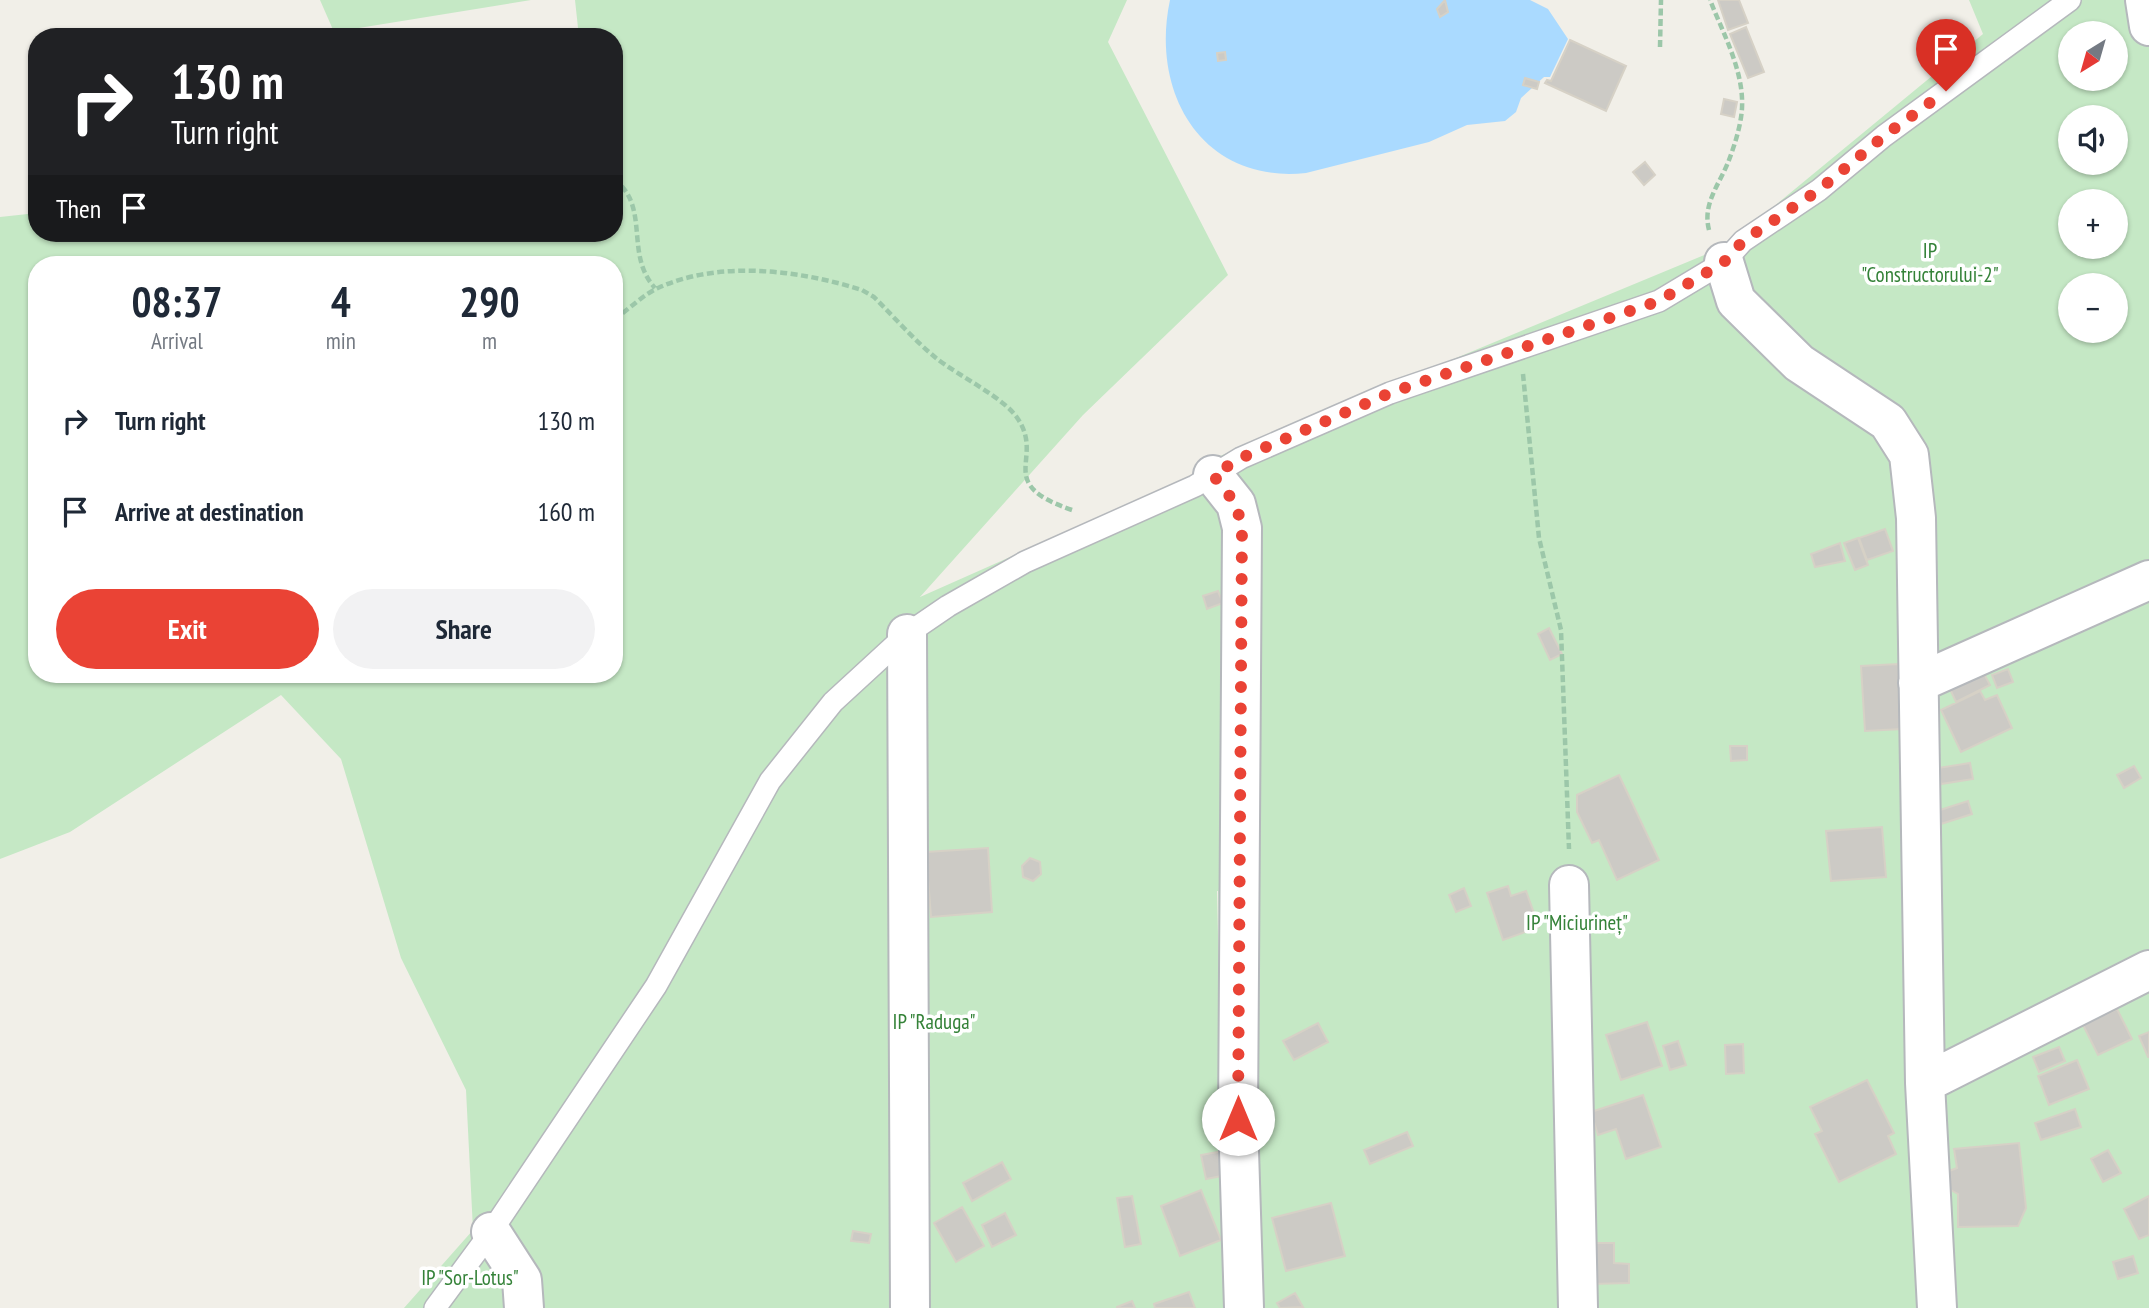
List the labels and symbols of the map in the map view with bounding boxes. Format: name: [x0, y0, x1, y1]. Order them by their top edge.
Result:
pin: [1916, 19, 1976, 91]
north arrow: [2058, 21, 2128, 91]
park label: IP "Constructorului-2": [1861, 237, 1999, 288]
park label: IP "Miciurineț": [1526, 909, 1628, 936]
park label: IP "Raduga": [893, 1008, 975, 1035]
position arrow: [1201, 1082, 1275, 1156]
park label: IP "Sor-Lotus": [421, 1264, 519, 1291]

